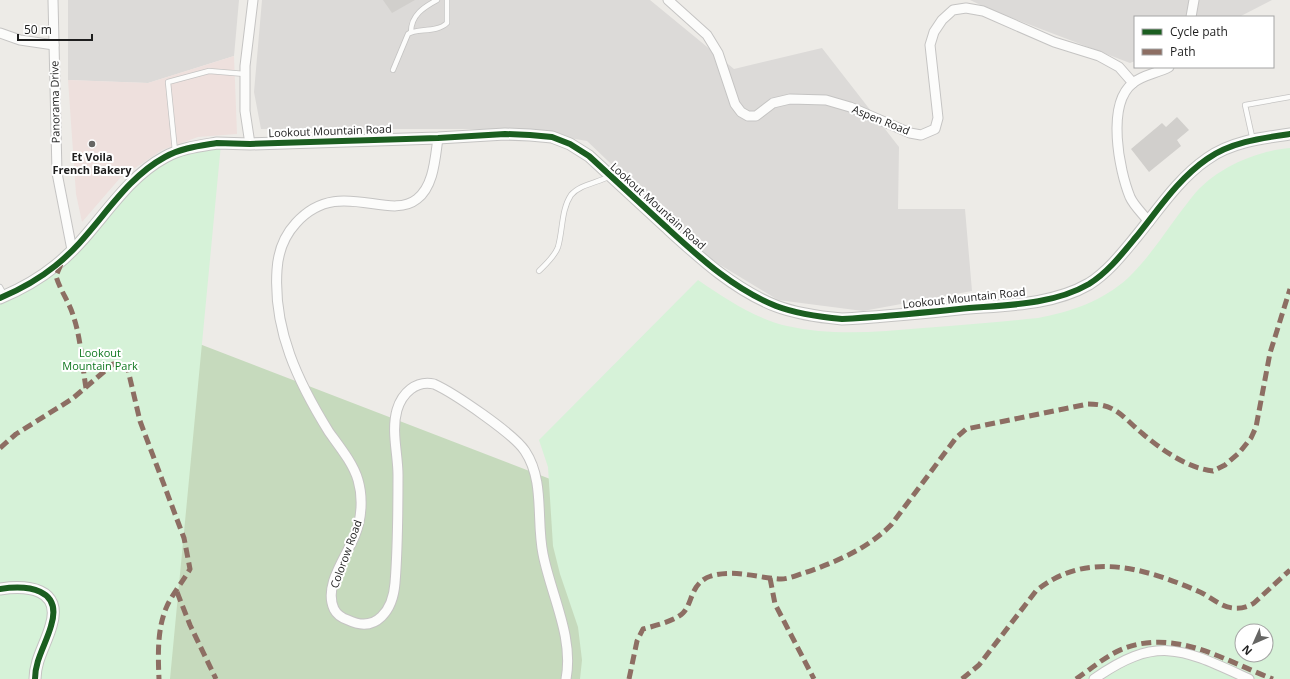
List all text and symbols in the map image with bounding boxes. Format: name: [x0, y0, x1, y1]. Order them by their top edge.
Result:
scale bar: [18, 16, 92, 42]
legend: [1134, 16, 1274, 68]
text: 50 m: [24, 21, 52, 38]
text: Cycle path: [1170, 23, 1228, 40]
text: Path: [1170, 43, 1196, 60]
street label: Panorama Drive: [46, 60, 63, 144]
street label: Aspen Road: [850, 101, 912, 138]
street label: Lookout Mountain Road: [268, 121, 392, 140]
marker: Et Voila French Bakery: [87, 139, 97, 149]
place label: Et Voila French Bakery: [52, 149, 132, 177]
street label: Lookout Mountain Road: [607, 159, 709, 253]
street label: Lookout Mountain Road: [902, 284, 1026, 311]
park label: Lookout Mountain Park: [62, 345, 138, 373]
street label: Colorow Road: [326, 518, 365, 590]
north arrow: [1234, 623, 1274, 663]
text: N: [1238, 642, 1255, 659]

